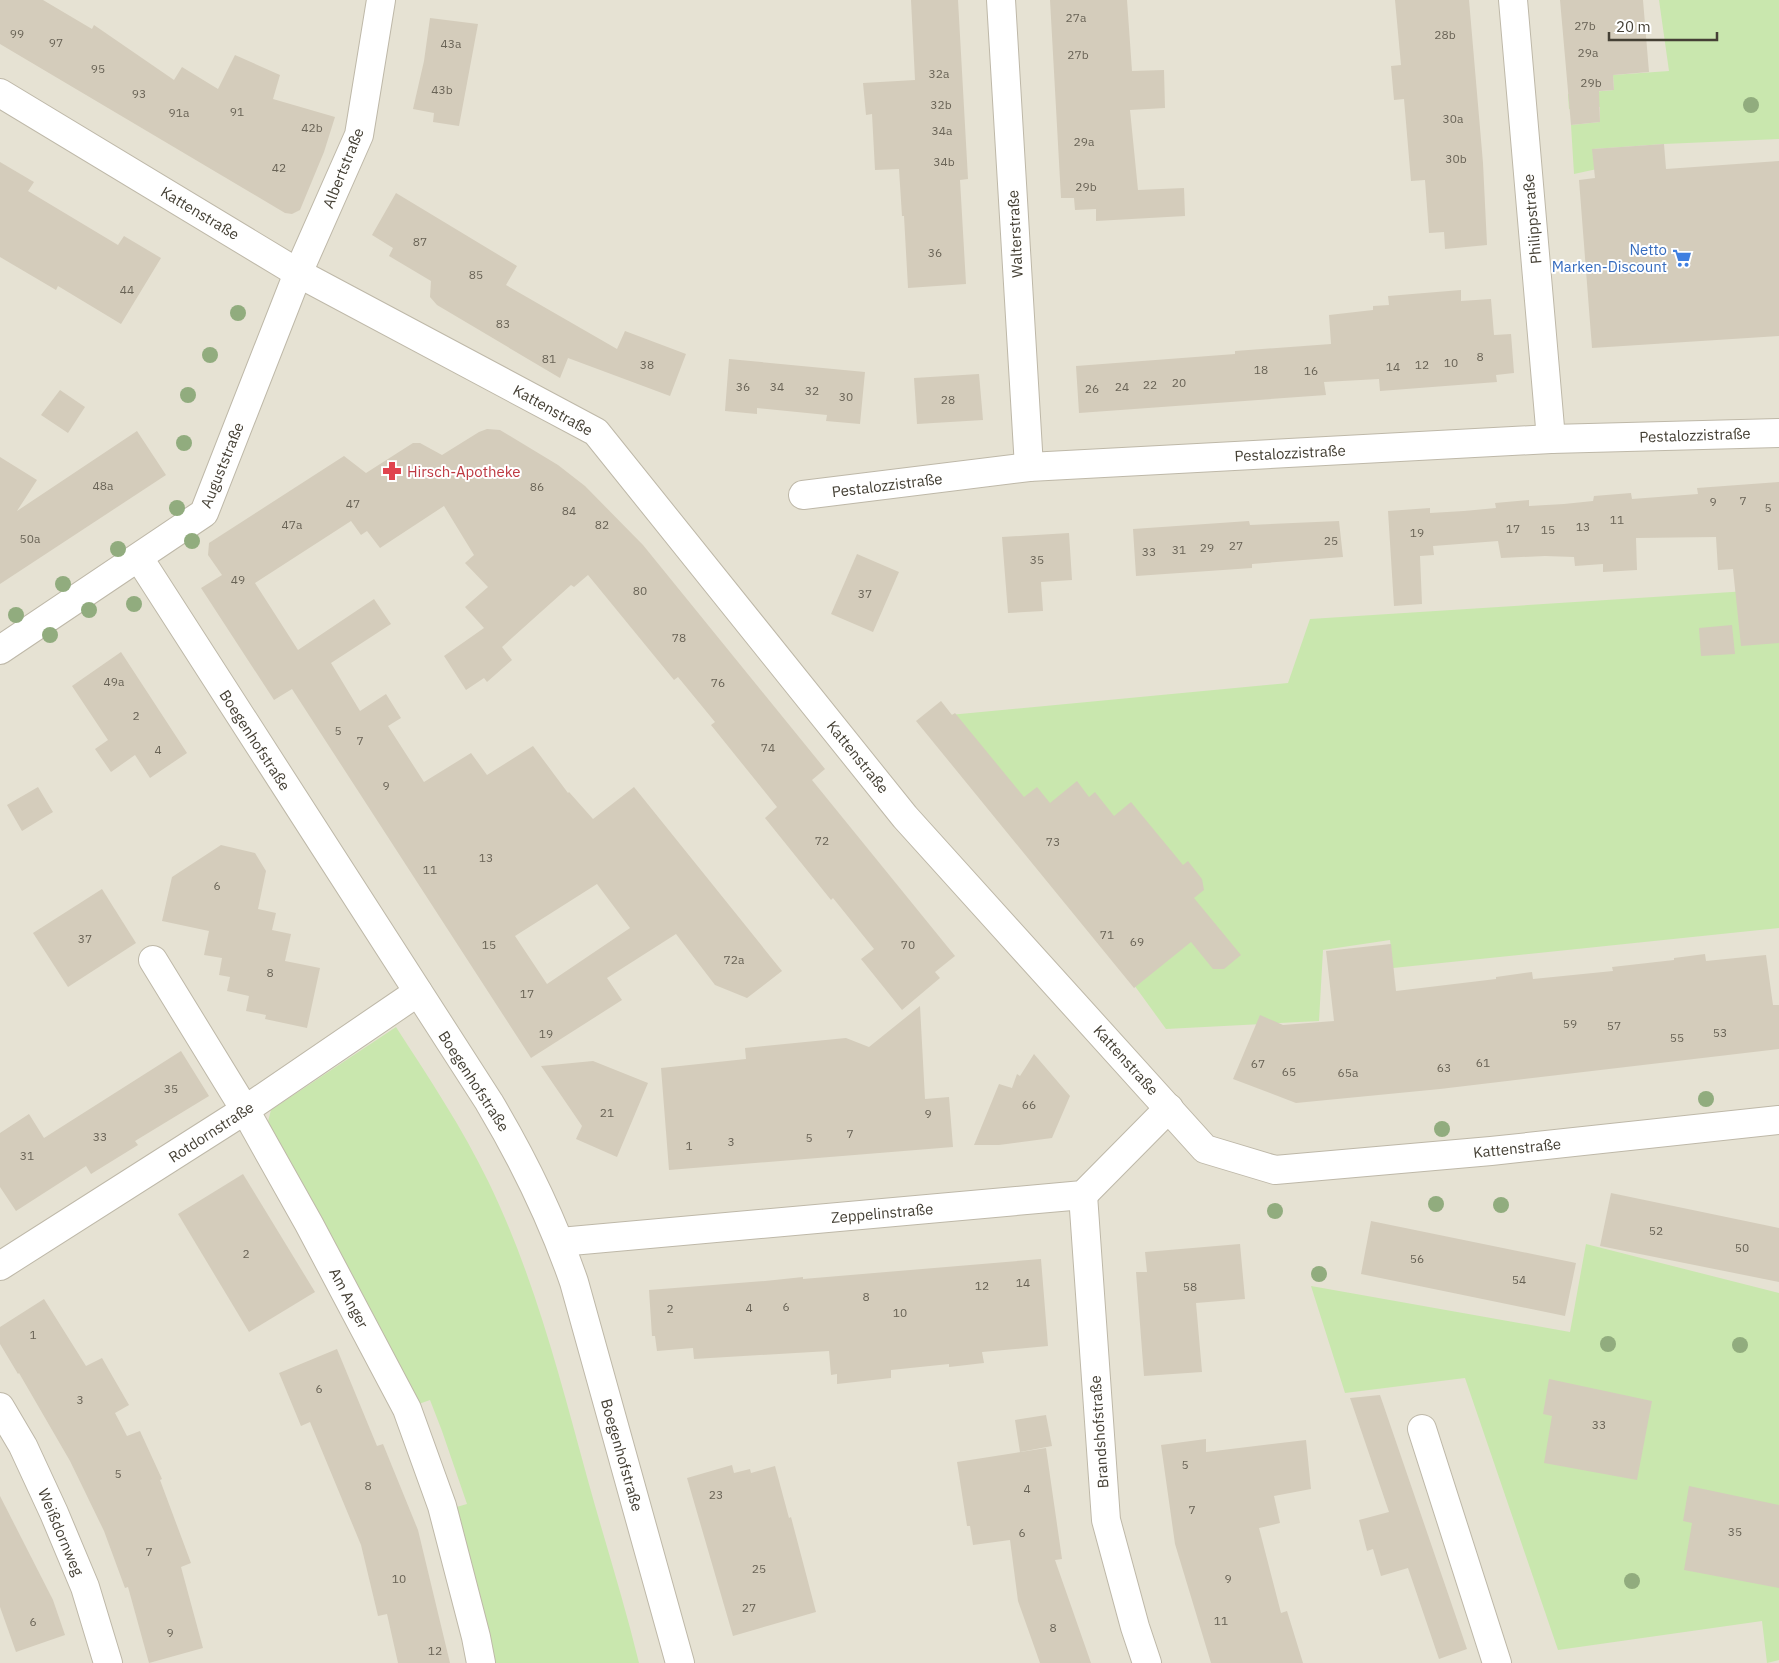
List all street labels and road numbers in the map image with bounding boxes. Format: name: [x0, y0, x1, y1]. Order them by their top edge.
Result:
street label: Albertstraße: [318, 125, 368, 211]
street label: Philippstraße: [1519, 173, 1545, 265]
street label: Kattenstraße: [157, 182, 243, 244]
street label: Walterstraße: [1003, 190, 1027, 278]
street label: Kattenstraße: [510, 380, 596, 440]
street label: Auguststraße: [196, 419, 248, 511]
street label: Pestalozzistraße: [1639, 424, 1751, 446]
street label: Pestalozzistraße: [1234, 441, 1346, 465]
street label: Pestalozzistraße: [831, 469, 943, 501]
street label: Boegenhofstraße: [215, 686, 295, 794]
street label: Kattenstraße: [823, 717, 893, 797]
street label: Kattenstraße: [1089, 1021, 1163, 1099]
street label: Boegenhofstraße: [434, 1027, 514, 1135]
street label: Rotdornstraße: [165, 1097, 257, 1167]
street label: Kattenstraße: [1472, 1134, 1562, 1162]
street label: Zeppelinstraße: [830, 1199, 934, 1227]
street label: Am Anger: [325, 1264, 373, 1332]
street label: Brandshofstraße: [1086, 1375, 1112, 1489]
street label: Boegenhofstraße: [597, 1396, 647, 1514]
street label: Weißdornweg: [34, 1485, 88, 1579]

